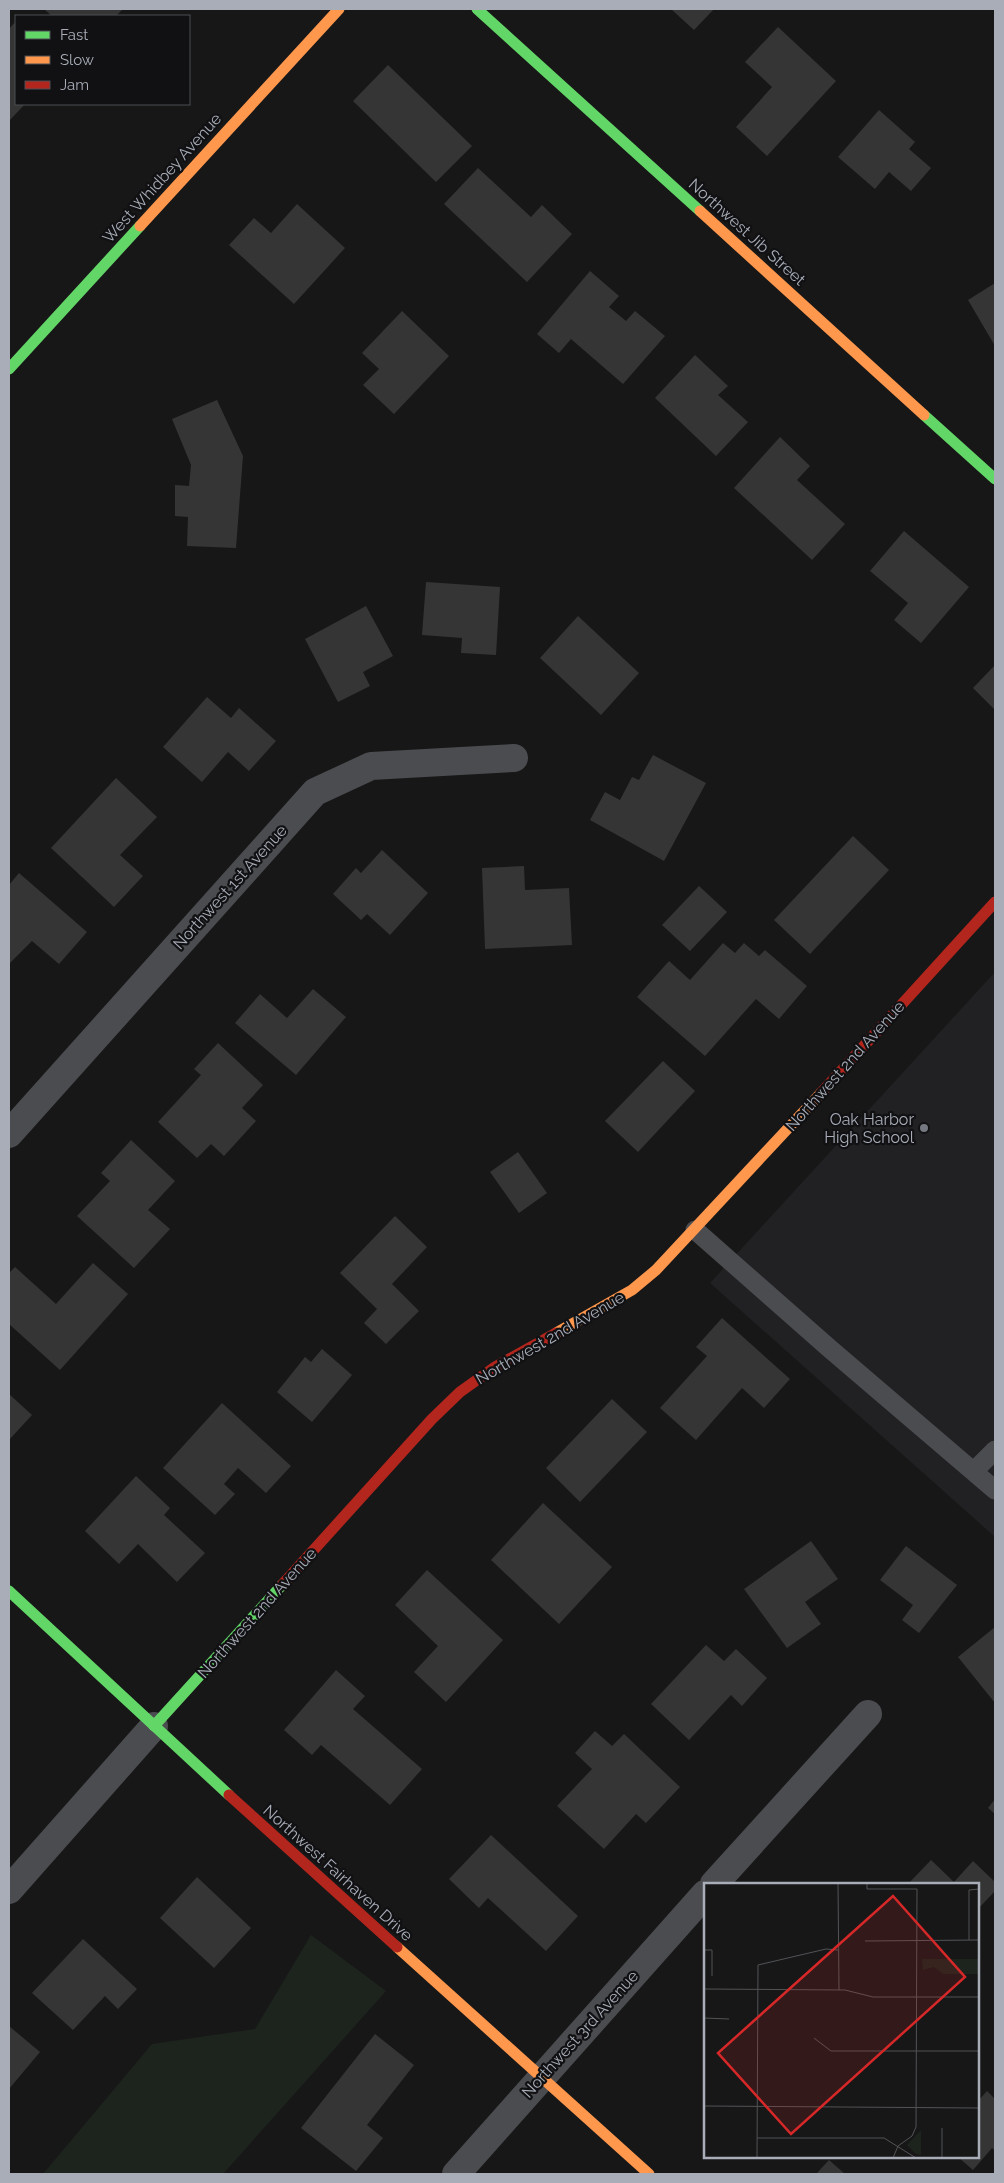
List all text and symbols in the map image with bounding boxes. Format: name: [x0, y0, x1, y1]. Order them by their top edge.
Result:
legend: [15, 15, 190, 105]
text: Fast: [60, 26, 88, 44]
text: Slow: [60, 51, 94, 69]
text: Jam: [60, 76, 89, 94]
street label: West Whidbey Avenue: [99, 109, 225, 247]
street label: Northwest Jib Street: [685, 175, 810, 290]
street label: Northwest 1st Avenue: [169, 821, 291, 953]
street label: Northwest 2nd Avenue: [782, 997, 908, 1135]
place label: Oak Harbor High School: [824, 1110, 915, 1147]
marker: Oak Harbor High School: [918, 1122, 930, 1134]
street label: Northwest 2nd Avenue: [472, 1288, 628, 1388]
street label: Northwest 2nd Avenue: [194, 1544, 320, 1682]
street label: Northwest Fairhaven Drive: [259, 1801, 417, 1945]
inset map: [704, 1883, 979, 2158]
street label: Northwest 3rd Avenue: [518, 1966, 642, 2102]

